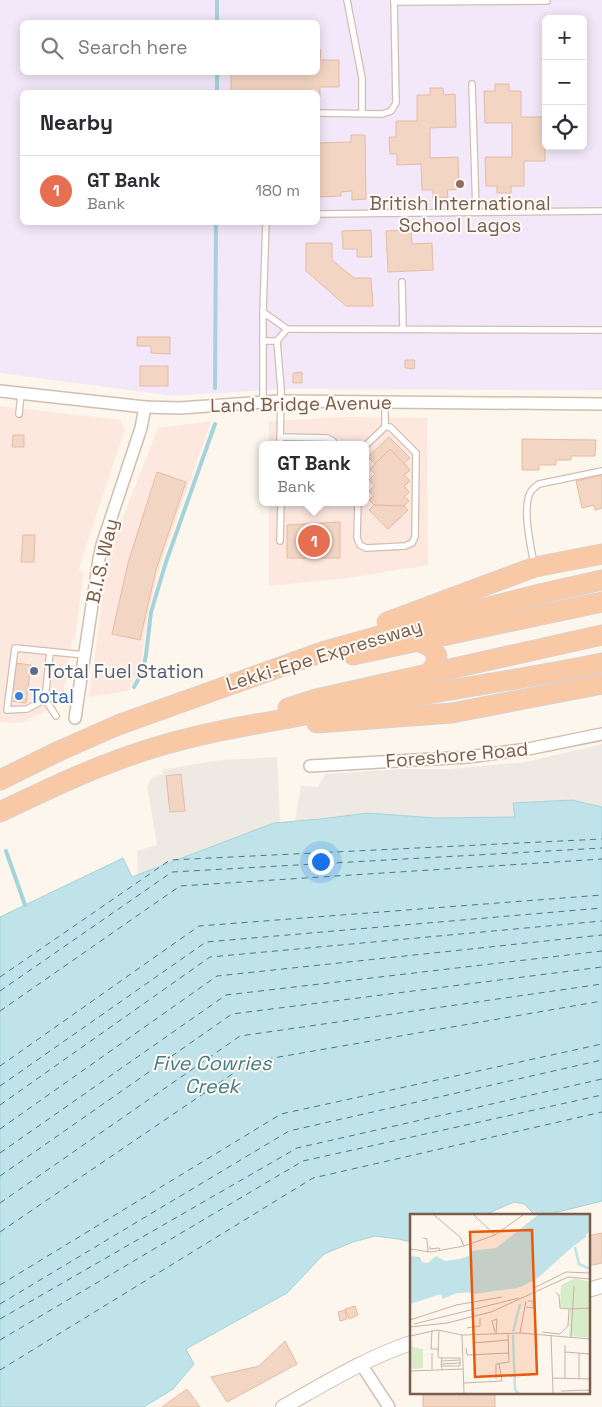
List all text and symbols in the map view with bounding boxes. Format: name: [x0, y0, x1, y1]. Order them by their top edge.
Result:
map controls: [542, 15, 587, 150]
button: +: [542, 15, 587, 60]
search box: [20, 20, 320, 75]
icon: search: [38, 34, 66, 62]
text: Search here: [78, 35, 188, 60]
button: −: [542, 60, 587, 105]
button: locate: [542, 105, 587, 150]
text: Nearby: [40, 109, 113, 136]
text: GT Bank: [87, 168, 160, 193]
marker: British International School Lagos: [454, 178, 466, 190]
text: 1: [52, 180, 60, 201]
text: 180 m: [255, 180, 300, 201]
place label: British International School Lagos: [369, 191, 551, 238]
text: Bank: [87, 193, 125, 214]
street label: Land Bridge Avenue: [210, 390, 392, 418]
popup: [259, 441, 369, 506]
text: GT Bank: [277, 451, 351, 476]
text: Bank: [277, 476, 315, 497]
street label: B.I.S. Way: [80, 516, 124, 606]
pin: 1: [298, 522, 330, 560]
street label: Lekki-Epe Expressway: [223, 613, 425, 697]
place label: Total Fuel Station: [44, 659, 204, 684]
marker: Total Fuel Station: [28, 665, 40, 677]
place label: Total: [29, 684, 74, 709]
marker: Total: [13, 690, 25, 702]
street label: Foreshore Road: [385, 736, 529, 774]
your location: [308, 849, 334, 875]
water label: Five Cowries Creek: [153, 1050, 273, 1099]
inset map: [410, 1214, 590, 1394]

